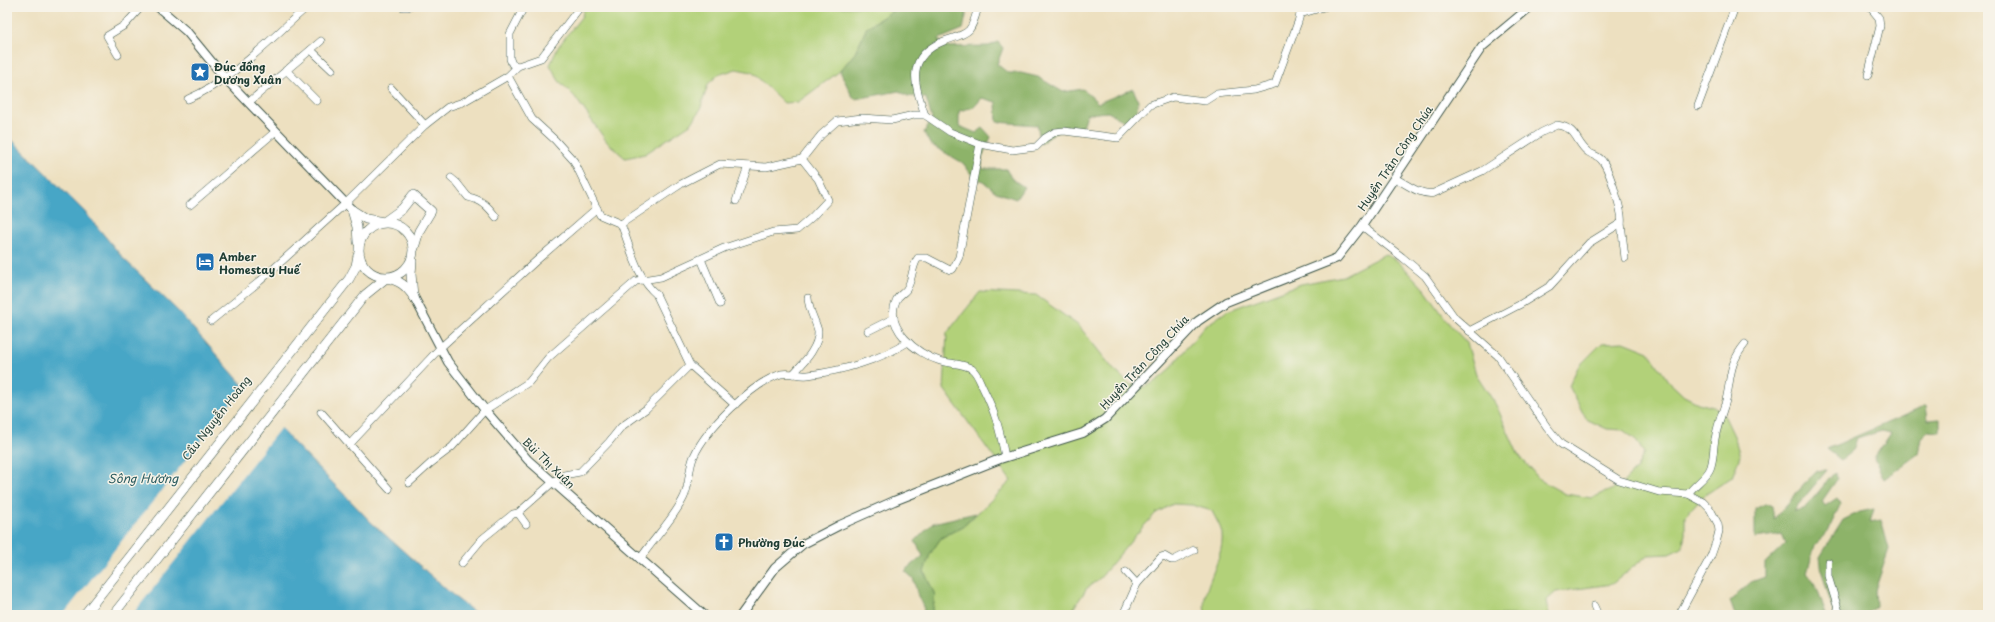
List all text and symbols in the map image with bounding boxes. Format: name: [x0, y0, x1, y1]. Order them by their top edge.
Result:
place label: Đúc đồng Dương Xuân: [214, 58, 282, 88]
place icon: Đúc đồng Dương Xuân: [189, 61, 211, 83]
street label: Huyền Trân Công Chúa: [1353, 102, 1437, 214]
place label: Amber Homestay Huế: [219, 248, 302, 278]
hotel icon: Amber Homestay Huế: [194, 251, 216, 273]
street label: Huyền Trân Công Chúa: [1095, 311, 1193, 413]
street label: Cầu Nguyễn Hoàng: [177, 372, 255, 464]
street label: Bùi Thị Xuân: [519, 434, 579, 493]
water label: Sông Hương: [108, 469, 179, 487]
church icon: Phường Đúc: [713, 531, 735, 553]
place label: Phường Đúc: [738, 534, 805, 551]

